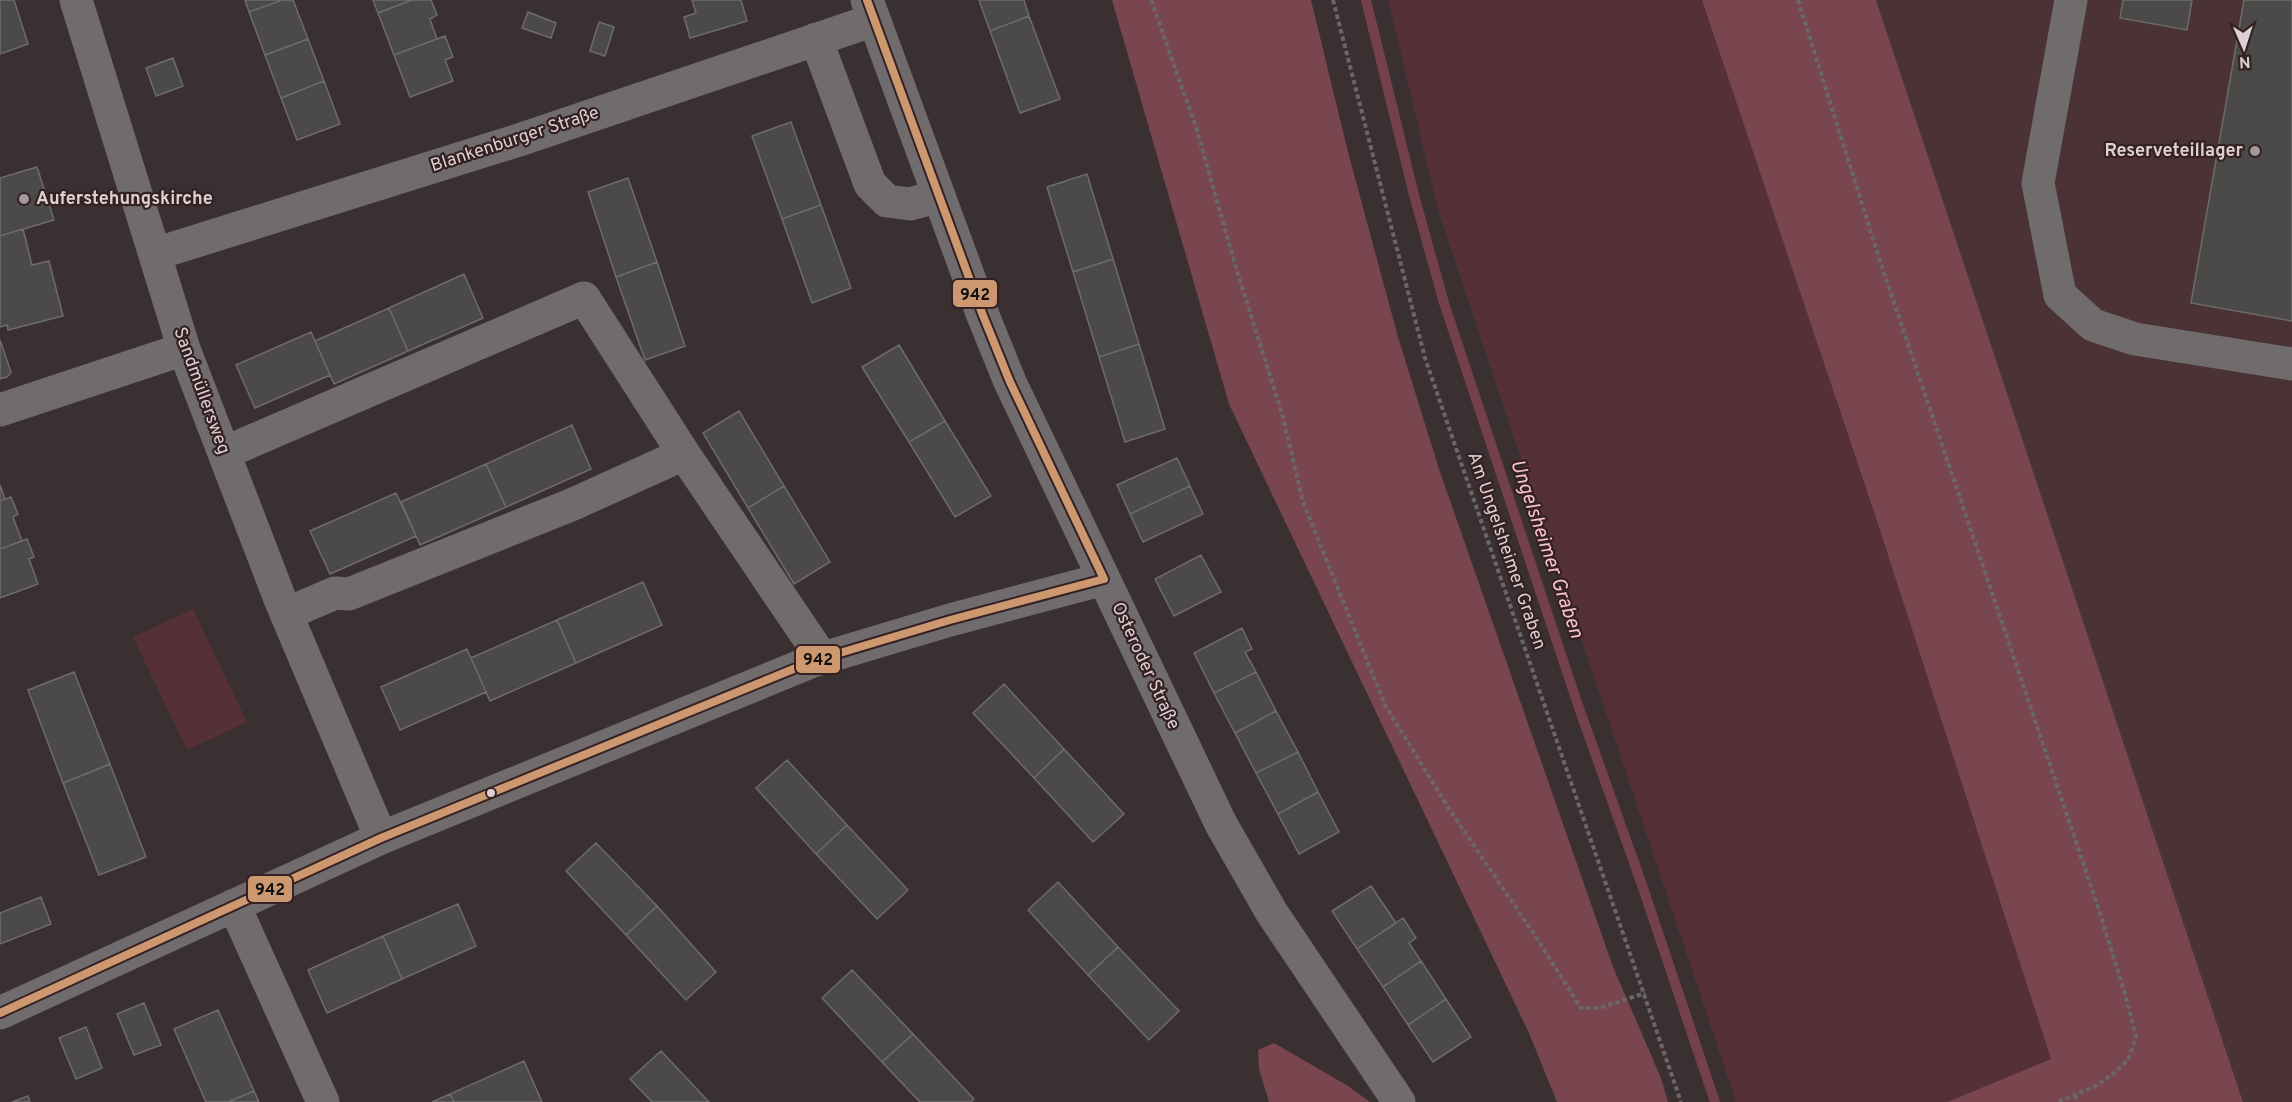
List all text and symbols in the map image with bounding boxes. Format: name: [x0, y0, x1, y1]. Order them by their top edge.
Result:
north arrow: [2214, 18, 2274, 78]
text: N: [2238, 51, 2251, 71]
street label: Blankenburger Straße: [428, 102, 602, 178]
place label: Reserveteillager: [2105, 140, 2243, 163]
marker: Reserveteillager: [2248, 144, 2262, 158]
place label: Auferstehungskirche: [36, 188, 213, 211]
marker: Auferstehungskirche: [17, 192, 31, 206]
line badge: 942: [952, 279, 998, 308]
text: 942: [960, 286, 990, 306]
street label: Sandmüllersweg: [167, 324, 235, 458]
street label: Am Ungelsheimer Graben: [1461, 449, 1551, 653]
water label: Ungelsheimer Graben: [1503, 456, 1589, 642]
street label: Osteroder Straße: [1105, 599, 1185, 733]
line badge: 942: [795, 645, 841, 674]
text: 942: [803, 651, 833, 671]
unlabelled marker: [485, 787, 497, 799]
line badge: 942: [247, 875, 293, 903]
text: 942: [255, 881, 285, 901]

